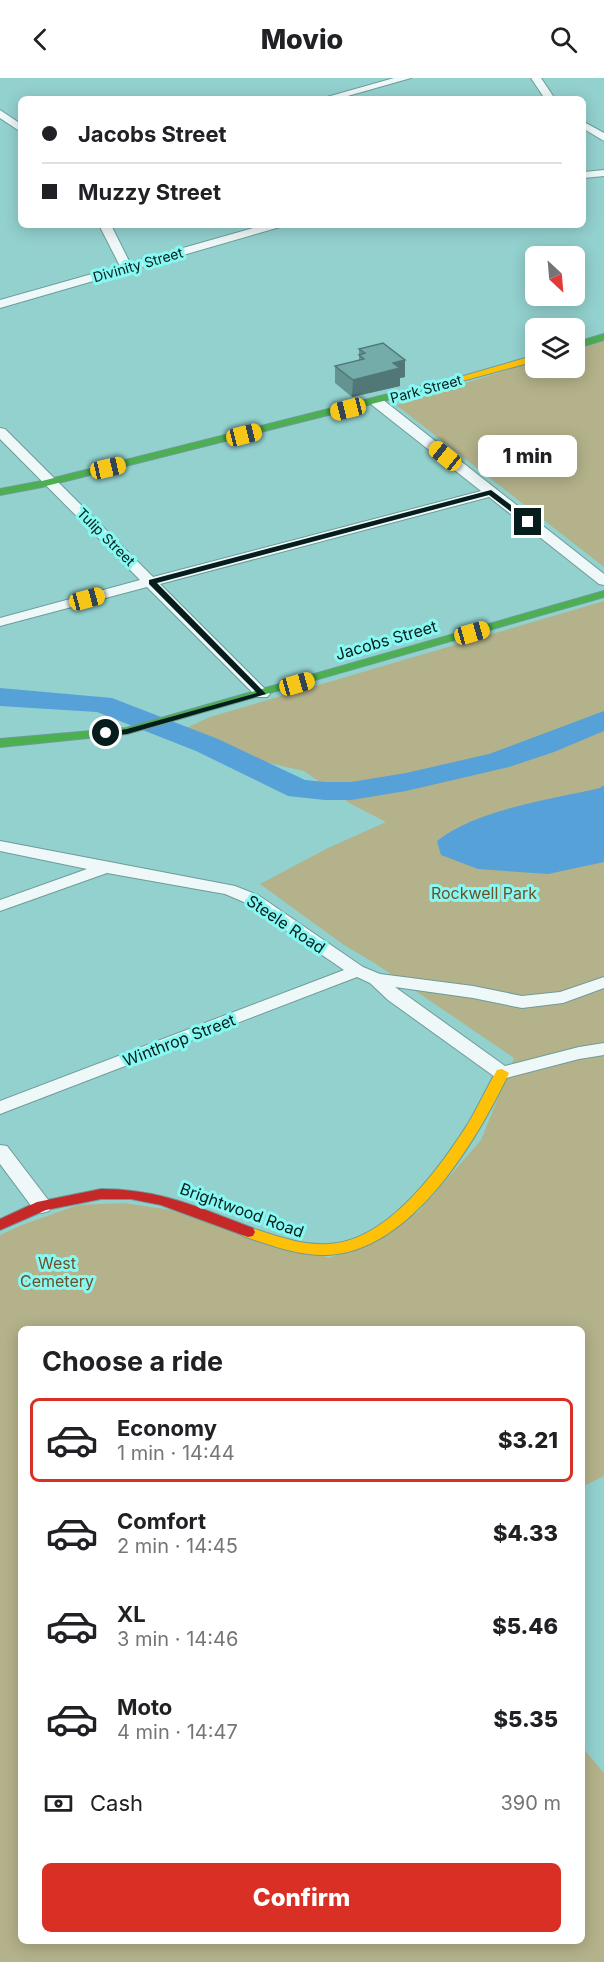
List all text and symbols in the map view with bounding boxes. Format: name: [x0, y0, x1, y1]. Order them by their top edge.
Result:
icon: back: [24, 23, 57, 56]
text: Movio: [261, 23, 343, 56]
icon: search: [547, 23, 580, 56]
text: Jacobs Street: [78, 121, 227, 147]
text: Muzzy Street: [78, 179, 221, 205]
street label: Divinity Street: [91, 243, 185, 285]
north arrow: [525, 246, 585, 306]
map controls: [525, 246, 585, 378]
button: layers: [525, 318, 585, 378]
street label: Park Street: [388, 371, 464, 406]
car: [328, 396, 368, 422]
car: [224, 422, 264, 448]
callout: 1 min: [478, 435, 578, 477]
car: [425, 438, 465, 474]
text: 1 min: [502, 444, 553, 468]
car: [88, 455, 128, 481]
street label: Tulip Street: [74, 504, 139, 569]
route end: [514, 508, 541, 535]
car: [67, 586, 107, 612]
street label: Jacobs Street: [333, 616, 439, 664]
car: [452, 619, 492, 647]
car: [277, 670, 317, 698]
route start: [92, 719, 119, 746]
park label: Rockwell Park: [431, 883, 537, 903]
street label: Steele Road: [243, 890, 329, 958]
street label: Winthrop Street: [120, 1009, 238, 1071]
street label: Brightwood Road: [177, 1178, 307, 1242]
park label: West Cemetery: [20, 1253, 94, 1291]
text: Choose a ride: [42, 1345, 223, 1378]
icon: car: [45, 1413, 99, 1467]
text: Economy: [117, 1415, 217, 1441]
text: $3.21: [498, 1427, 558, 1453]
text: 1 min · 14:44: [117, 1441, 235, 1465]
icon: car: [45, 1506, 99, 1560]
text: Comfort: [117, 1508, 206, 1534]
text: $4.33: [493, 1520, 558, 1546]
text: 2 min · 14:45: [117, 1534, 238, 1558]
icon: car: [45, 1599, 99, 1653]
text: XL: [117, 1601, 146, 1627]
text: $5.46: [492, 1613, 558, 1639]
text: 3 min · 14:46: [117, 1627, 238, 1651]
icon: car: [45, 1692, 99, 1746]
text: Moto: [117, 1694, 172, 1720]
text: $5.35: [494, 1706, 558, 1732]
text: 4 min · 14:47: [117, 1720, 238, 1744]
icon: cash: [42, 1787, 75, 1820]
text: Cash: [90, 1790, 143, 1816]
text: 390 m: [500, 1791, 561, 1815]
button: Confirm: [42, 1863, 561, 1932]

